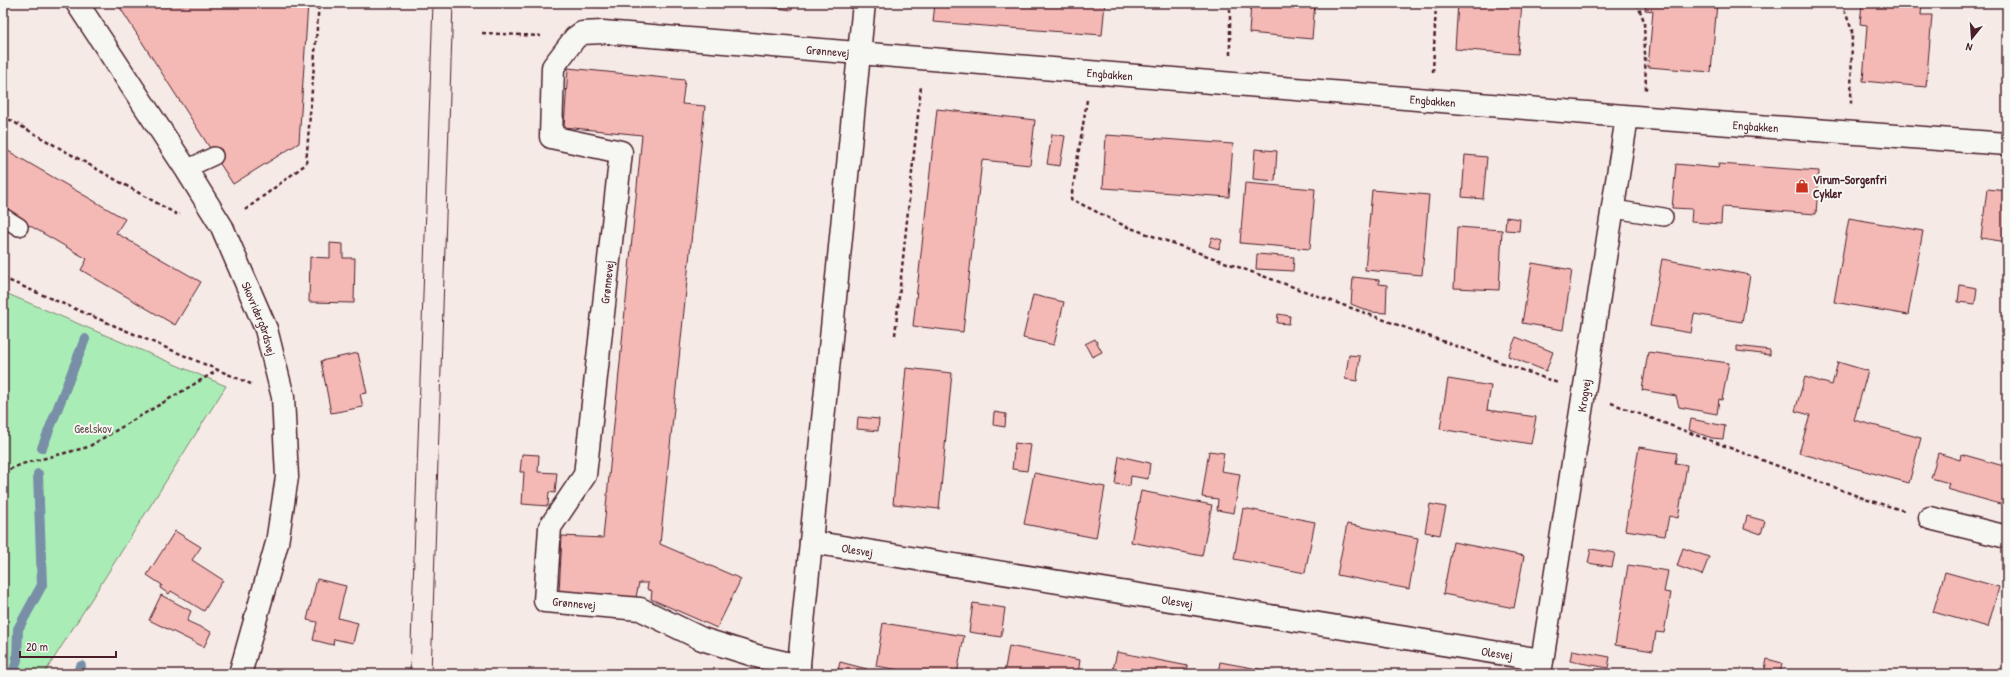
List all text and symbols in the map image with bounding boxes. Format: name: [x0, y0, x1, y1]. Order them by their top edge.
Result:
north arrow: [1952, 18, 1992, 58]
street label: Grønnevej: [805, 40, 850, 61]
text: N: [1964, 40, 1974, 55]
street label: Engbakken: [1086, 63, 1133, 84]
street label: Engbakken: [1409, 90, 1456, 111]
street label: Engbakken: [1732, 116, 1779, 136]
place label: Virum-Sorgenfri Cykler: [1813, 171, 1887, 203]
shop icon: Virum-Sorgenfri Cykler: [1794, 178, 1810, 194]
street label: Grønnevej: [596, 259, 617, 305]
street label: Skovridergårdsvej: [238, 279, 281, 357]
street label: Krogvej: [1573, 377, 1595, 413]
park label: Geelskov: [74, 420, 112, 437]
street label: Olesvej: [840, 539, 875, 560]
street label: Olesvej: [1160, 590, 1194, 612]
street label: Grønnevej: [552, 593, 597, 613]
scale bar: [20, 633, 116, 659]
text: 20 m: [26, 638, 48, 655]
street label: Olesvej: [1480, 642, 1514, 664]

